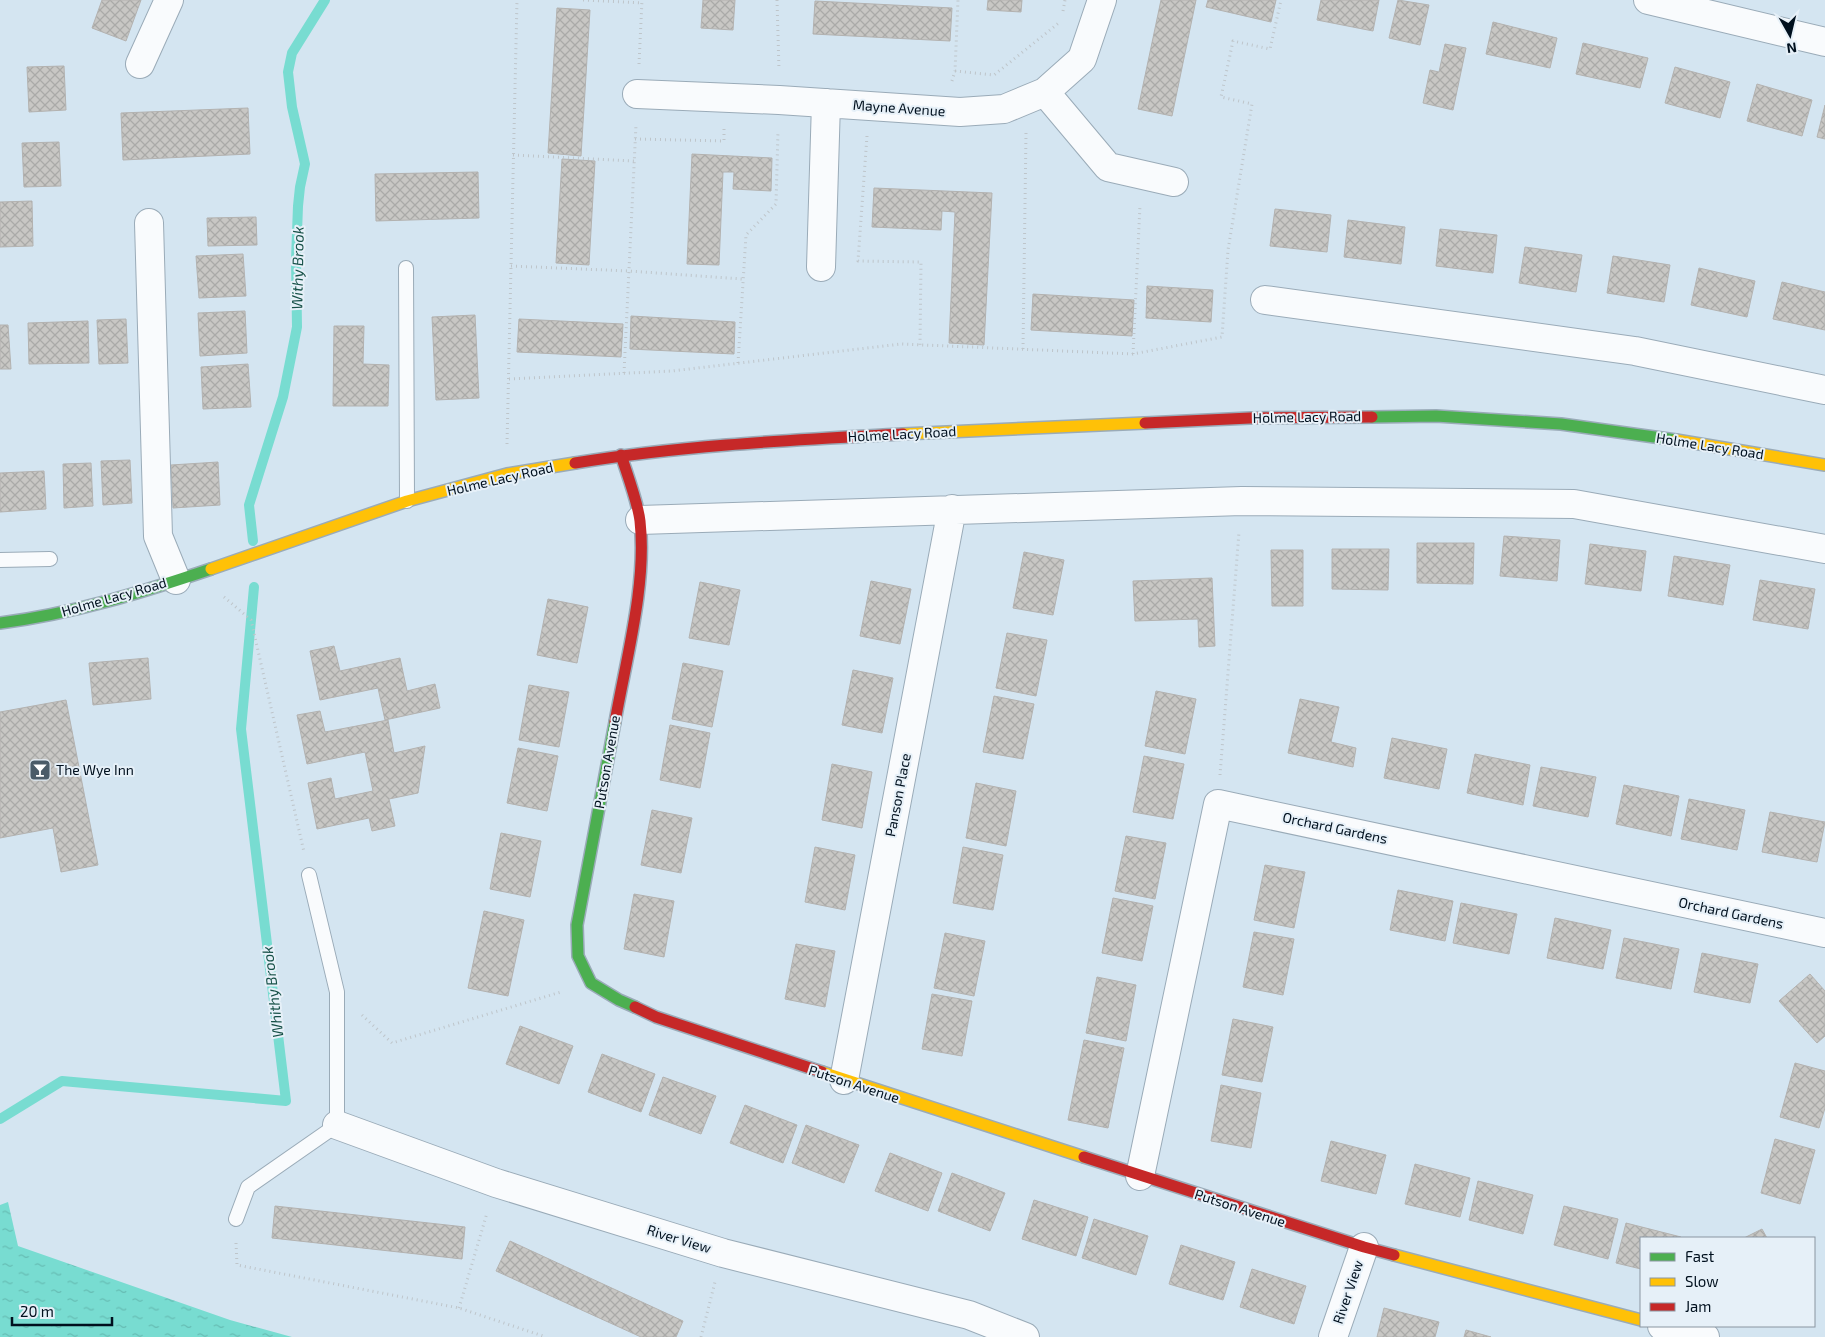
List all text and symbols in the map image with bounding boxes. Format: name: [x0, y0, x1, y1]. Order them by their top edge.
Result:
north arrow: [1765, 10, 1815, 60]
text: N: [1786, 39, 1798, 57]
street label: Mayne Avenue: [852, 96, 946, 119]
water label: Withy Brook: [287, 226, 308, 310]
street label: Holme Lacy Road: [1253, 407, 1361, 426]
street label: Holme Lacy Road: [847, 422, 957, 445]
street label: Holme Lacy Road: [1655, 429, 1765, 462]
street label: Holme Lacy Road: [445, 458, 555, 499]
street label: Holme Lacy Road: [59, 573, 168, 620]
street label: Putson Avenue: [590, 714, 623, 810]
street label: Panson Place: [881, 752, 914, 838]
bar icon: The Wye Inn: [28, 758, 52, 782]
place label: The Wye Inn: [56, 761, 134, 778]
street label: Orchard Gardens: [1281, 808, 1389, 847]
street label: Orchard Gardens: [1677, 893, 1785, 932]
water label: Whithy Brook: [257, 945, 288, 1039]
street label: Putson Avenue: [807, 1061, 902, 1106]
street label: Putson Avenue: [1193, 1185, 1288, 1230]
street label: River View: [645, 1221, 714, 1256]
legend: [1640, 1237, 1815, 1327]
text: Fast: [1685, 1247, 1715, 1265]
street label: River View: [1329, 1257, 1366, 1326]
text: Slow: [1685, 1272, 1719, 1290]
scale bar: [12, 1294, 112, 1326]
text: Jam: [1685, 1297, 1711, 1315]
text: 20 m: [20, 1302, 54, 1320]

